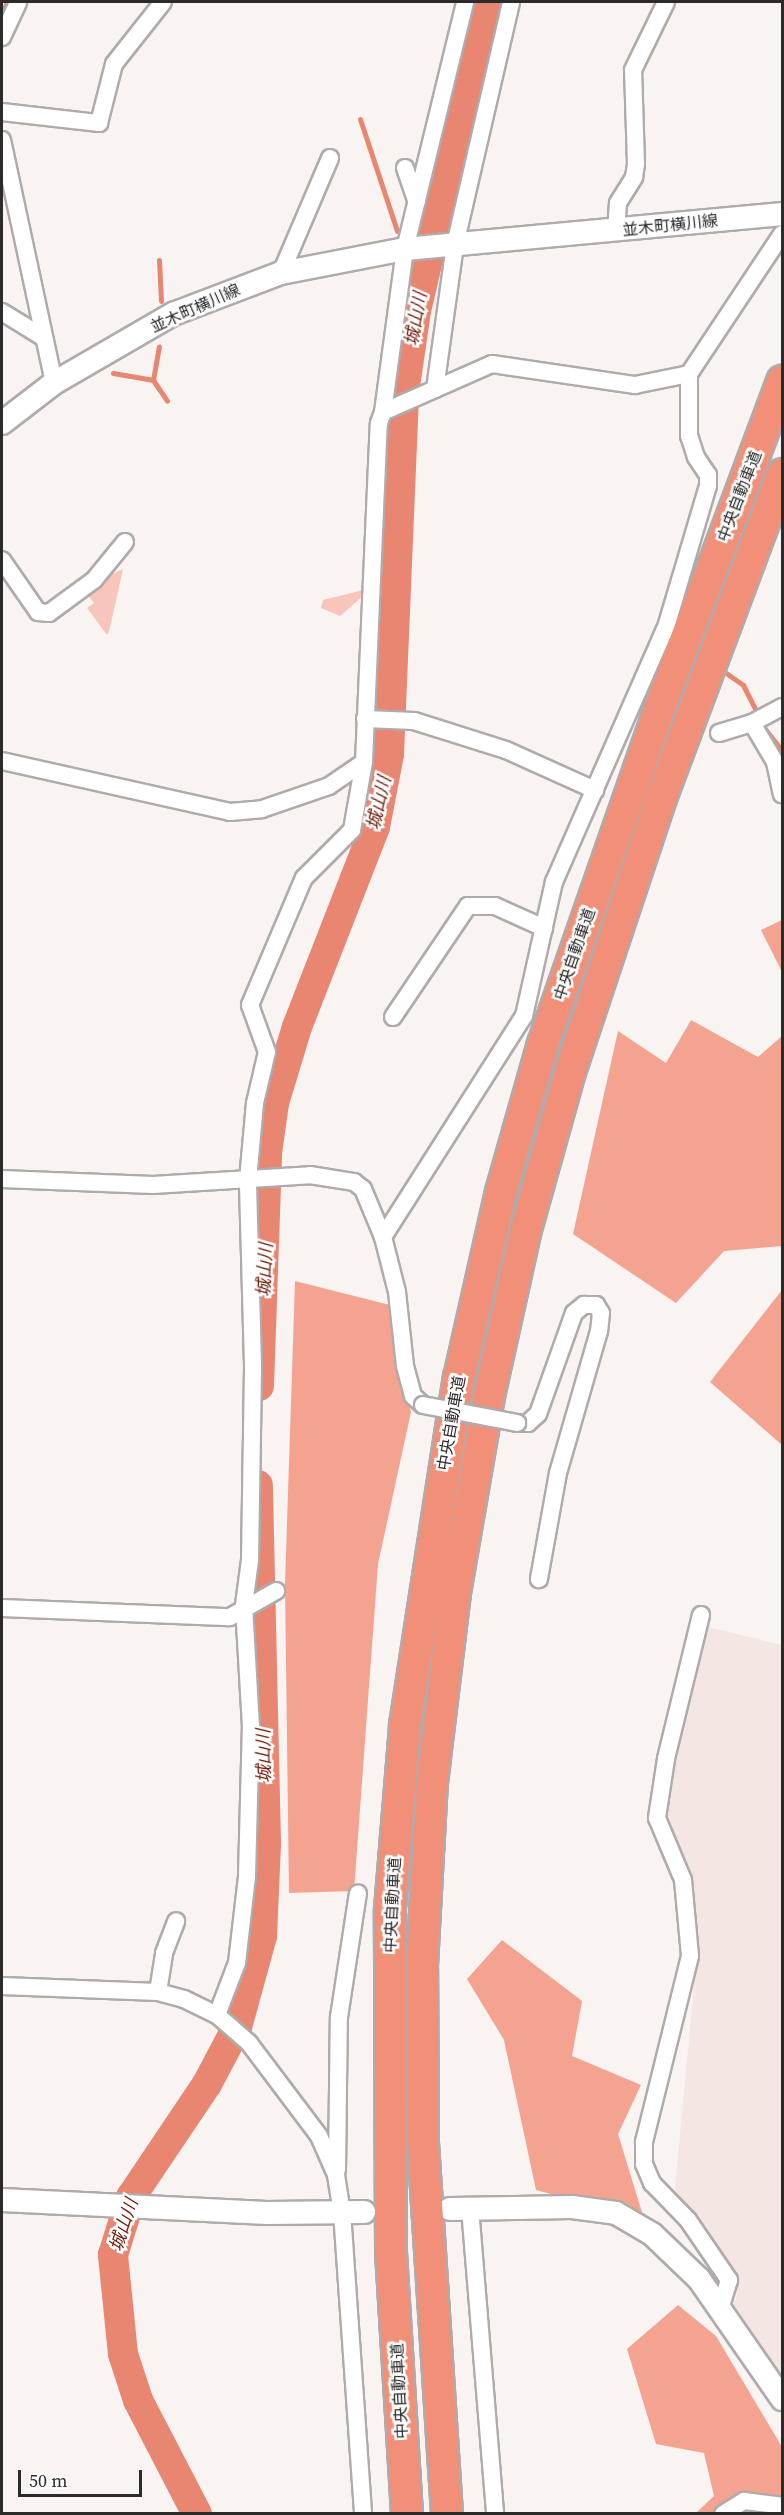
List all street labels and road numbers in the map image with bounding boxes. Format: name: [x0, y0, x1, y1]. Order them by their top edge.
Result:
street label: 並木町横川線: [621, 210, 719, 240]
street label: 並木町横川線: [147, 280, 243, 336]
street label: 中央自動車道: [713, 448, 765, 544]
street label: 中央自動車道: [549, 905, 599, 1003]
street label: 中央自動車道: [433, 1374, 469, 1472]
street label: 中央自動車道: [380, 1857, 404, 1953]
street label: 中央自動車道: [387, 2343, 411, 2439]

